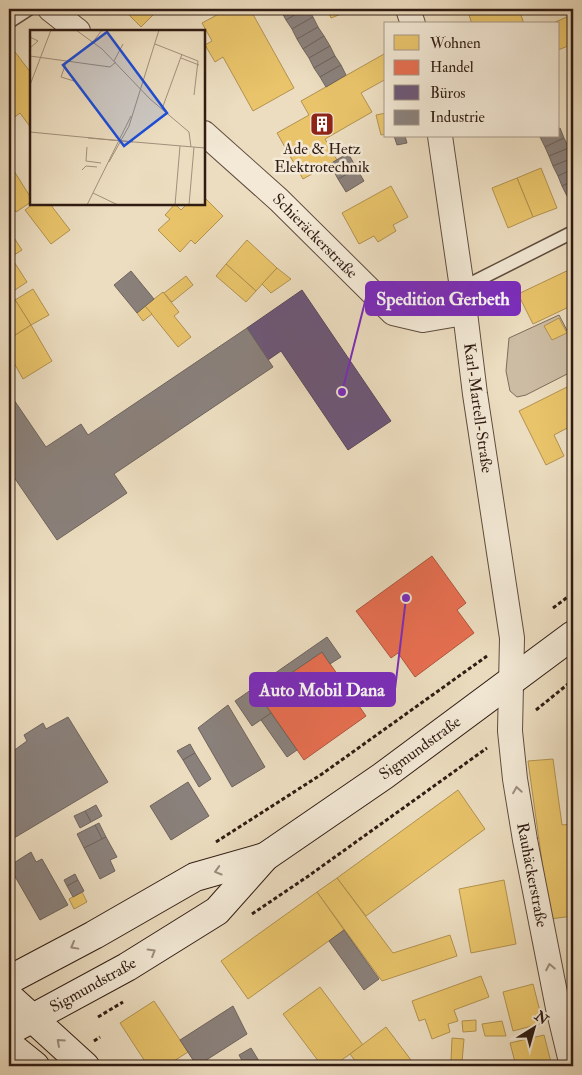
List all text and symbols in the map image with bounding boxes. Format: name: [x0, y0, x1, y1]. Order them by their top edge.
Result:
legend: [384, 22, 560, 138]
inset map: [30, 30, 205, 205]
text: Wohnen: [429, 34, 481, 53]
text: Handel: [430, 58, 474, 77]
text: Büros: [430, 84, 466, 103]
text: Industrie: [430, 108, 485, 127]
building icon: Ade & Hetz Elektrotechnik: [309, 111, 335, 137]
place label: Ade & Hetz Elektrotechnik: [274, 139, 370, 177]
street label: Schieräckerstraße: [268, 189, 362, 283]
callout: Spedition Gerbeth: [366, 282, 520, 315]
text: Spedition Gerbeth: [376, 288, 510, 311]
street label: Karl-Martell-Straße: [459, 342, 497, 475]
callout: Auto Mobil Dana: [250, 673, 395, 706]
text: Auto Mobil Dana: [258, 679, 385, 702]
street label: Sigmundstraße: [375, 711, 465, 784]
one-way arrow: [512, 786, 522, 795]
street label: Rauhäckerstraße: [512, 821, 552, 929]
one-way arrow: [214, 865, 223, 875]
one-way arrow: [71, 940, 80, 950]
one-way arrow: [146, 948, 155, 958]
street label: Sigmundstraße: [46, 953, 140, 1017]
one-way arrow: [545, 963, 556, 972]
north arrow: [510, 1002, 560, 1052]
text: N: [531, 1007, 552, 1029]
one-way arrow: [56, 1039, 65, 1048]

